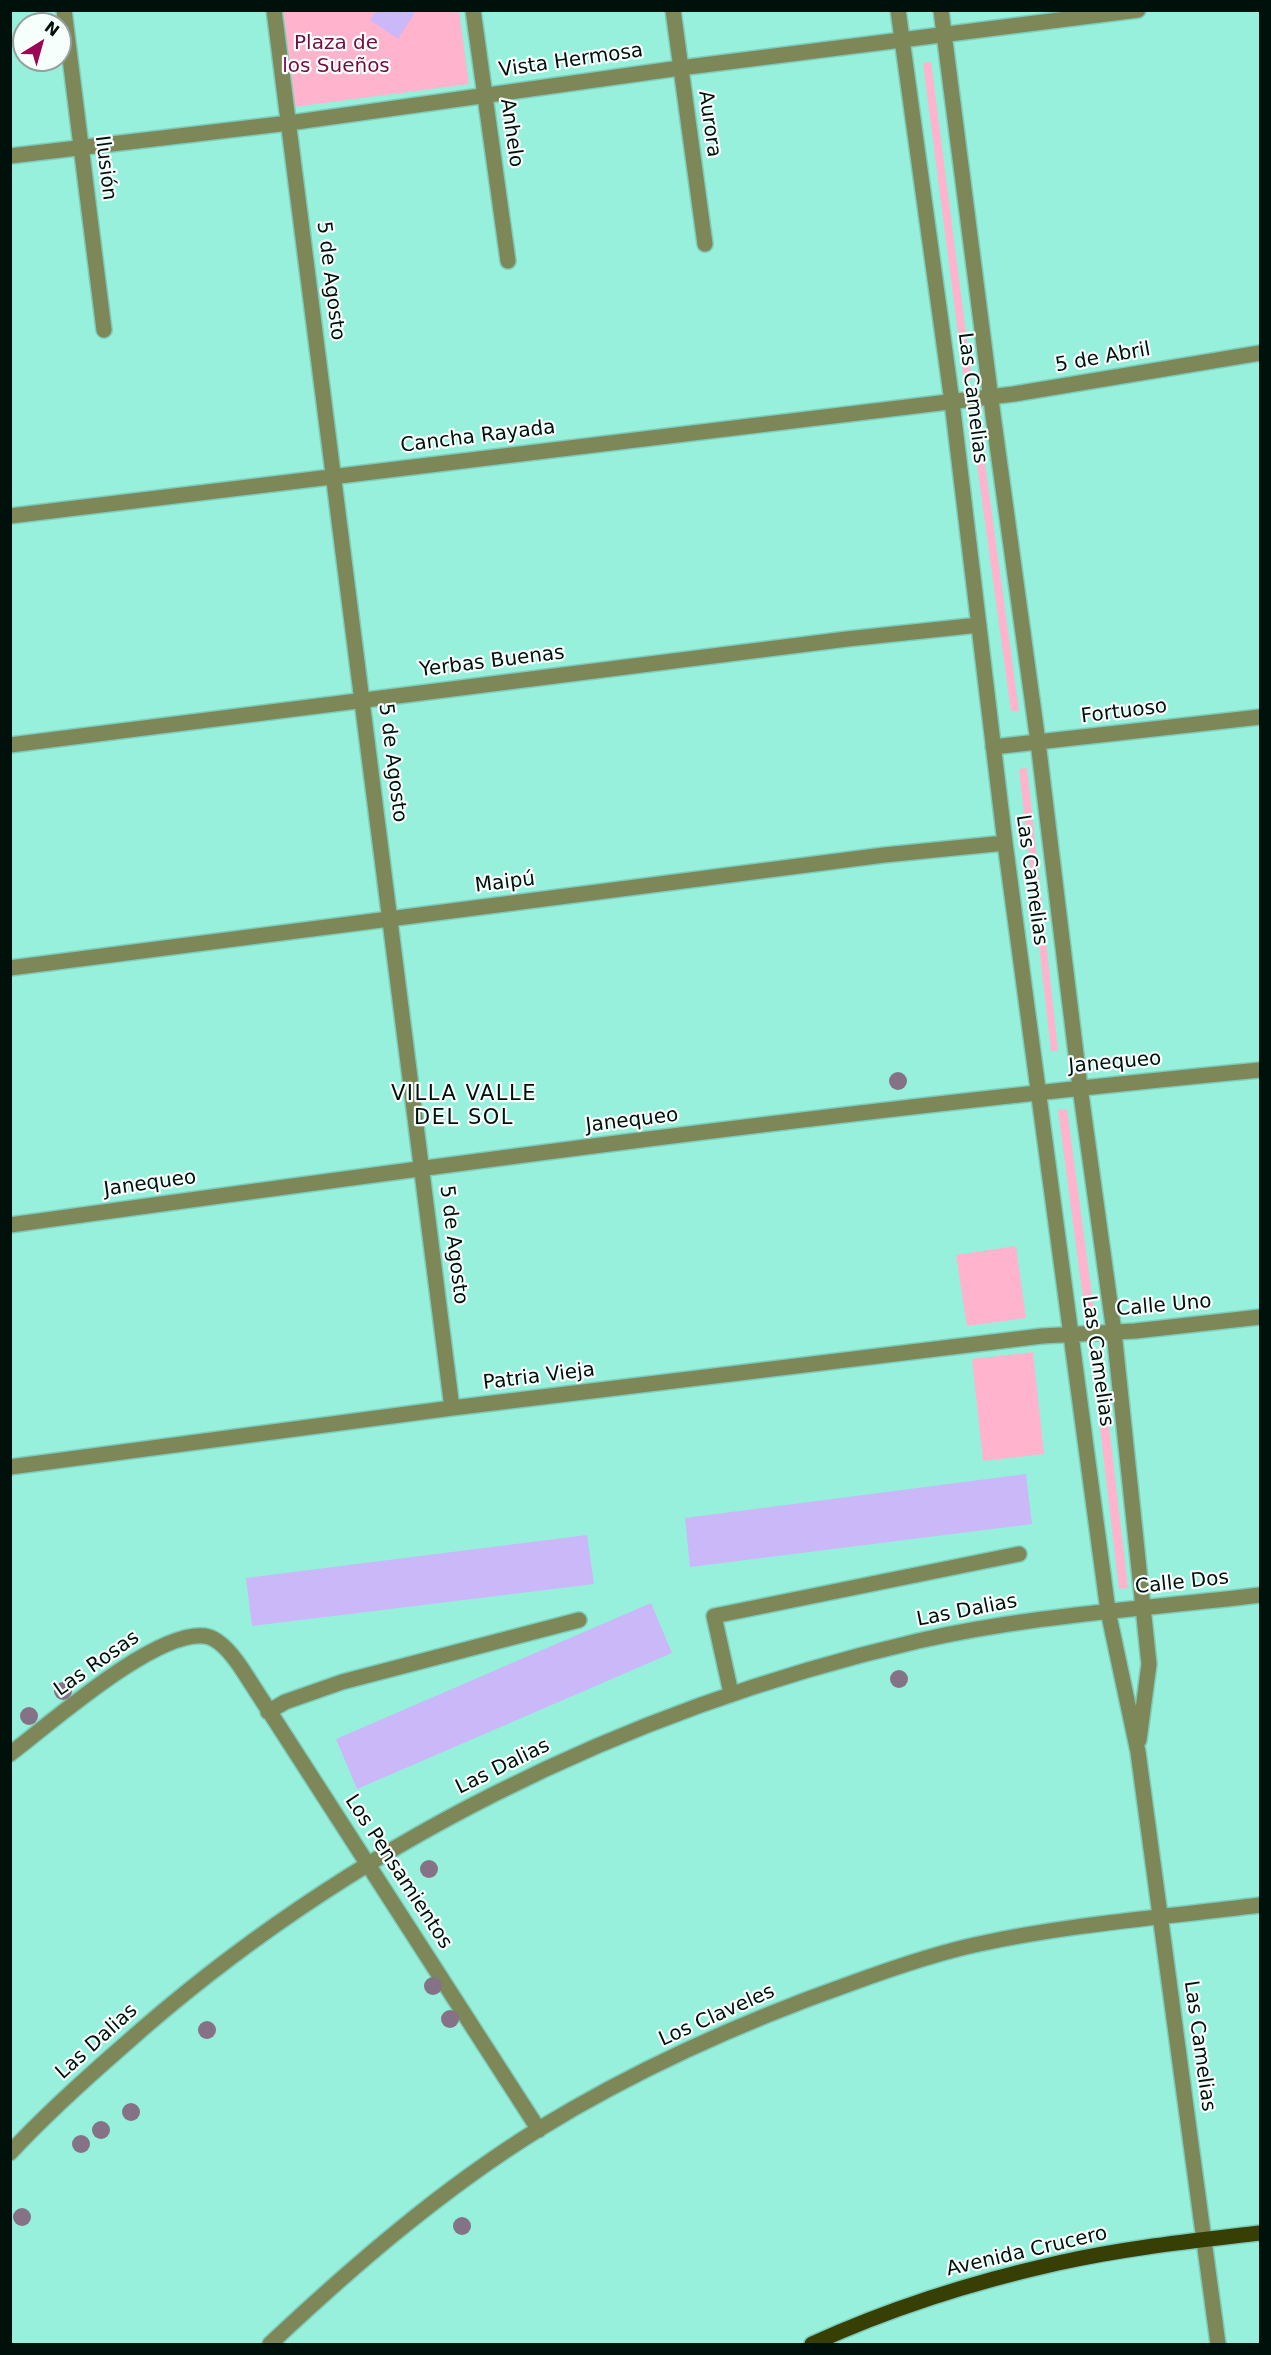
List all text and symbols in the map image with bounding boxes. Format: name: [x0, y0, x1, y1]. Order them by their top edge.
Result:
north arrow: [12, 12, 72, 72]
text: N: [41, 17, 63, 40]
park label: Plaza de los Sueños: [282, 32, 390, 79]
street label: Vista Hermosa: [497, 39, 645, 83]
street label: Aurora: [692, 89, 726, 159]
street label: Anhelo: [494, 97, 528, 169]
street label: Ilusión: [89, 134, 121, 202]
street label: 5 de Agosto: [311, 220, 349, 342]
street label: Las Camelias: [952, 331, 992, 465]
street label: 5 de Abril: [1054, 338, 1152, 378]
street label: Cancha Rayada: [399, 416, 557, 458]
street label: Yerbas Buenas: [418, 641, 566, 683]
street label: Fortuoso: [1080, 695, 1168, 729]
street label: 5 de Agosto: [373, 702, 411, 824]
street label: Las Camelias: [1010, 813, 1052, 947]
street label: Maipú: [474, 867, 536, 899]
street label: Janequeo: [1068, 1047, 1162, 1079]
district label: VILLA VALLE DEL SOL: [391, 1082, 537, 1132]
street label: Janequeo: [584, 1103, 680, 1139]
street label: Janequeo: [102, 1166, 198, 1202]
street label: 5 de Agosto: [434, 1184, 472, 1306]
street label: Calle Uno: [1115, 1290, 1213, 1322]
street label: Las Camelias: [1076, 1294, 1118, 1428]
street label: Patria Vieja: [482, 1358, 596, 1396]
street label: Calle Dos: [1134, 1566, 1230, 1600]
street label: Las Dalias: [915, 1590, 1019, 1632]
street label: Las Rosas: [50, 1626, 144, 1702]
street label: Las Dalias: [452, 1734, 554, 1800]
street label: Los Pensamientos: [339, 1790, 457, 1954]
street label: Las Camelias: [1178, 1979, 1220, 2113]
street label: Los Claveles: [655, 1980, 779, 2052]
street label: Las Dalias: [51, 1999, 143, 2085]
street label: Avenida Crucero: [944, 2222, 1110, 2282]

